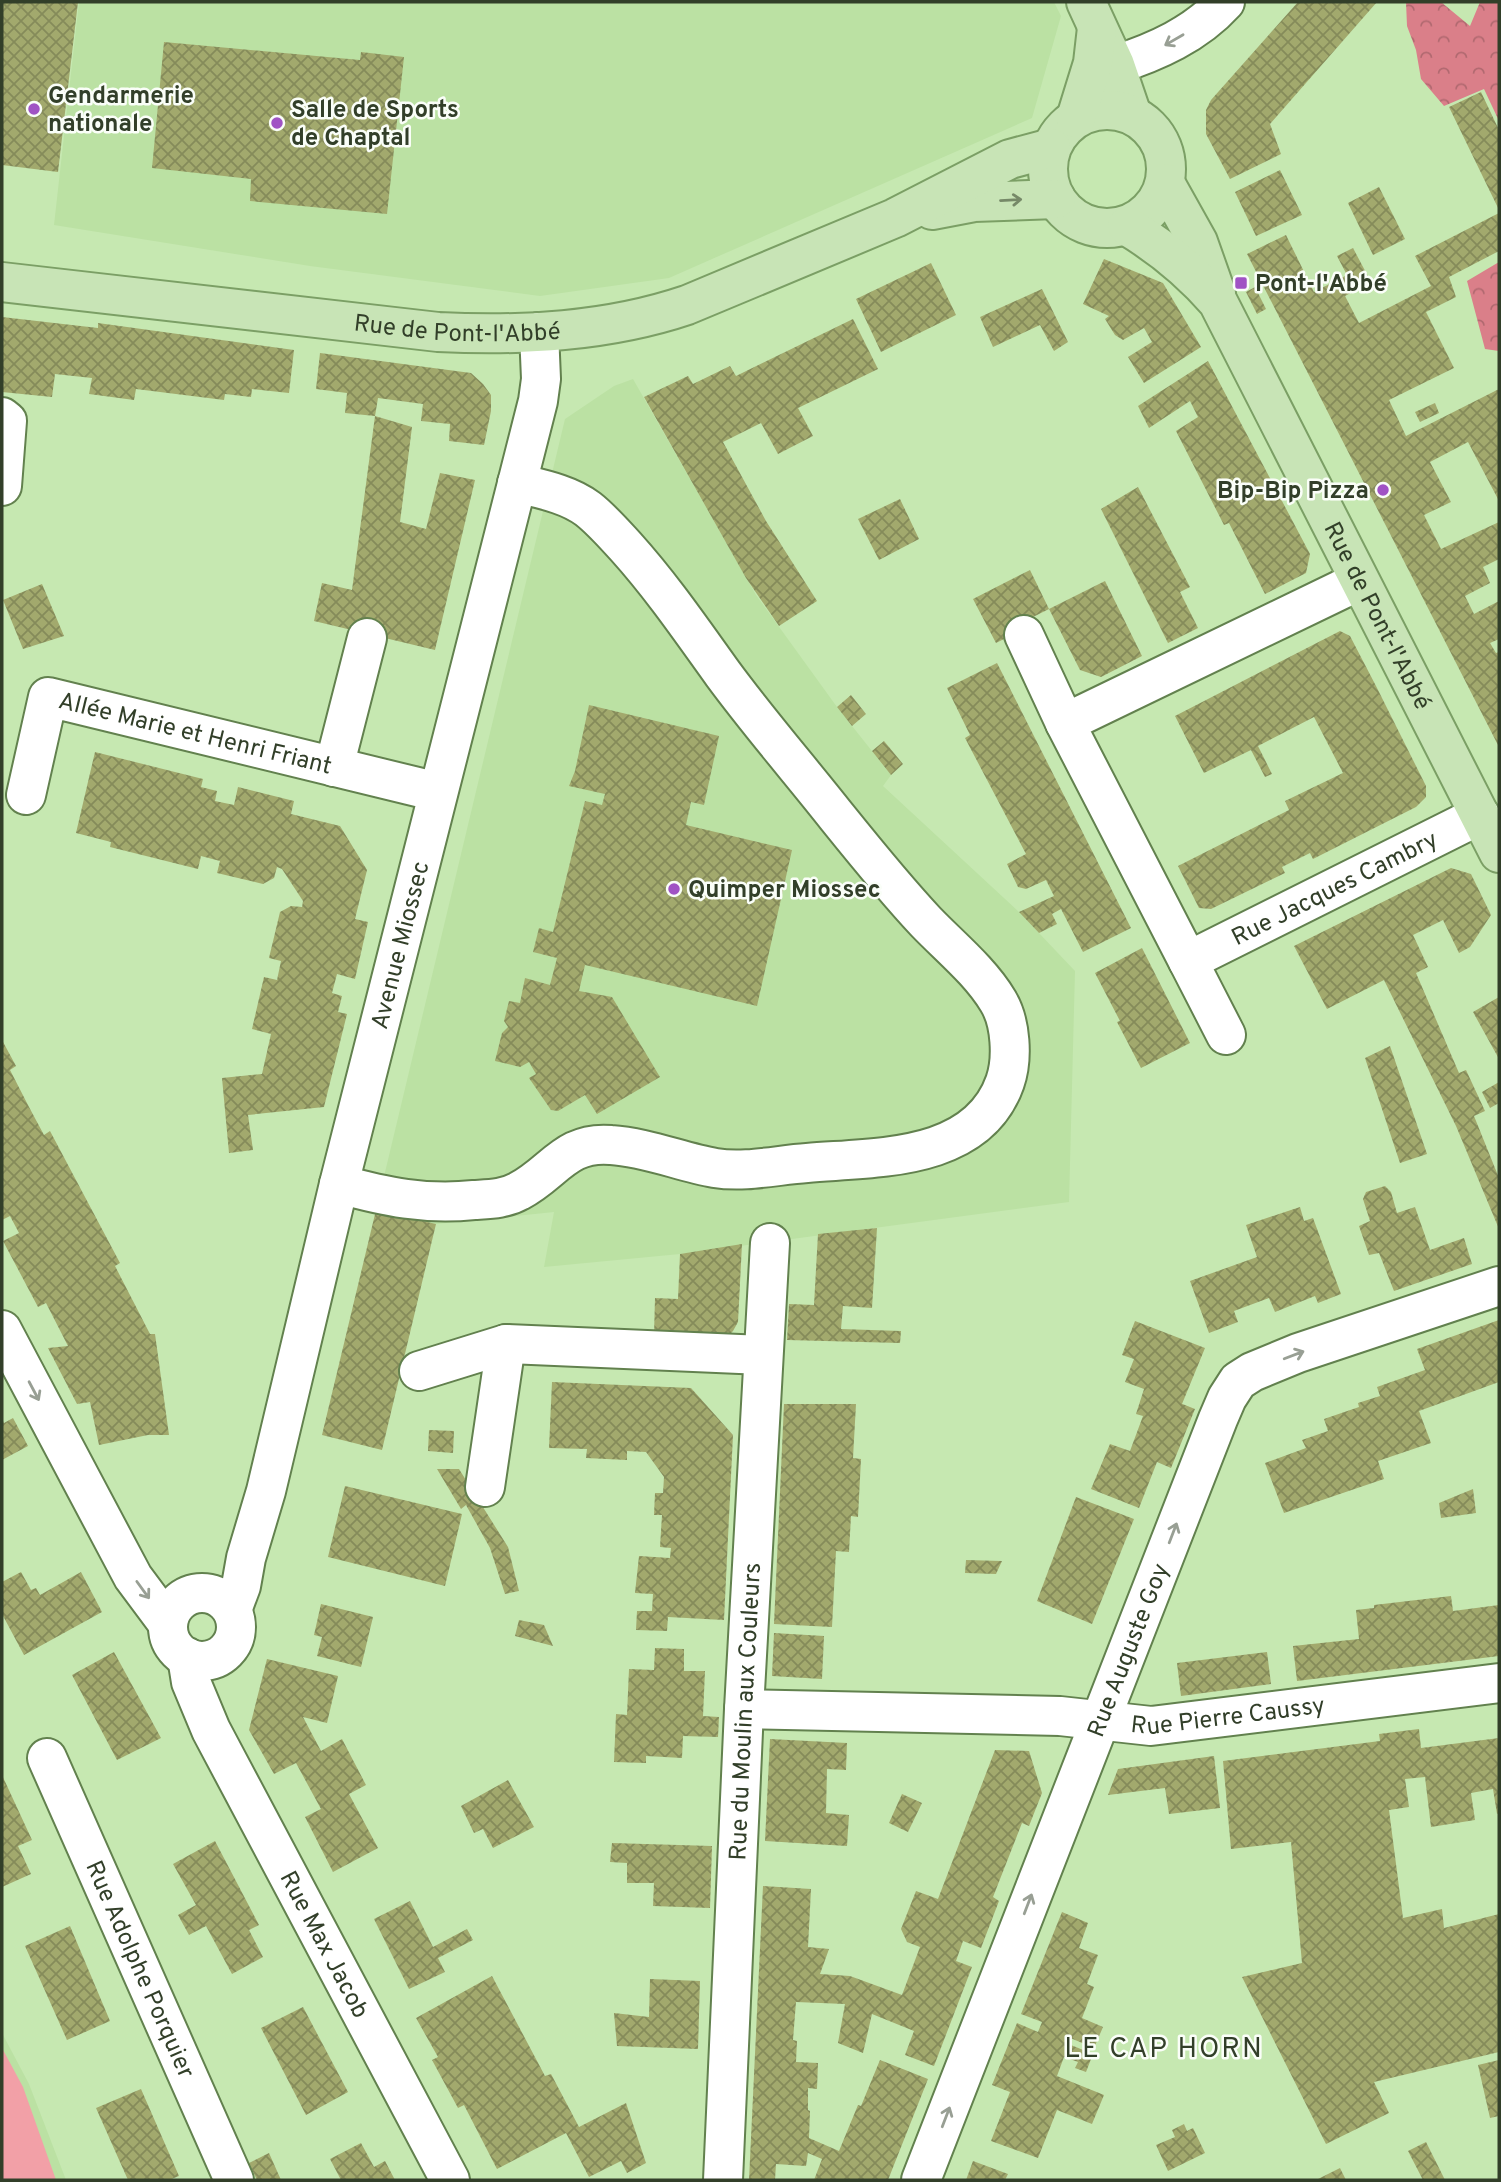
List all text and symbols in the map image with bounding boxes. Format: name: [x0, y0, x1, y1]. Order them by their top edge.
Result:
one-way arrow: [1165, 33, 1185, 47]
place label: Gendarmerie nationale: [48, 82, 194, 140]
place label: Salle de Sports de Chaptal: [291, 96, 459, 154]
marker: Gendarmerie nationale: [26, 101, 42, 117]
marker: Salle de Sports de Chaptal: [269, 115, 285, 131]
one-way arrow: [999, 193, 1022, 206]
place label: Pont-l'Abbé: [1255, 270, 1387, 300]
marker: Pont-l'Abbé: [1233, 275, 1249, 291]
street label: Rue de Pont-l'Abbé: [352, 309, 562, 350]
place label: Bip-Bip Pizza: [1217, 477, 1369, 507]
marker: Bip-Bip Pizza: [1375, 482, 1391, 498]
street label: Rue de Pont-l'Abbé: [1316, 517, 1436, 715]
street label: Allée Marie et Henri Friant: [55, 687, 334, 783]
street label: Rue Jacques Cambry: [1227, 825, 1443, 954]
street label: Avenue Miossec: [366, 859, 437, 1033]
place label: Quimper Miossec: [688, 876, 881, 906]
marker: Quimper Miossec: [666, 881, 682, 897]
one-way arrow: [1283, 1347, 1304, 1360]
one-way arrow: [27, 1380, 41, 1401]
one-way arrow: [1168, 1522, 1181, 1544]
street label: Rue Auguste Goy: [1082, 1559, 1177, 1742]
street label: Rue du Moulin aux Couleurs: [724, 1562, 769, 1861]
one-way arrow: [135, 1580, 150, 1599]
street label: Rue Pierre Caussy: [1129, 1692, 1327, 1743]
street label: Rue Adolphe Porquier: [77, 1857, 200, 2083]
street label: Rue Max Jacob: [272, 1867, 374, 2024]
one-way arrow: [1023, 1894, 1035, 1916]
district label: LE CAP HORN: [1064, 2032, 1264, 2068]
one-way arrow: [940, 2106, 953, 2128]

